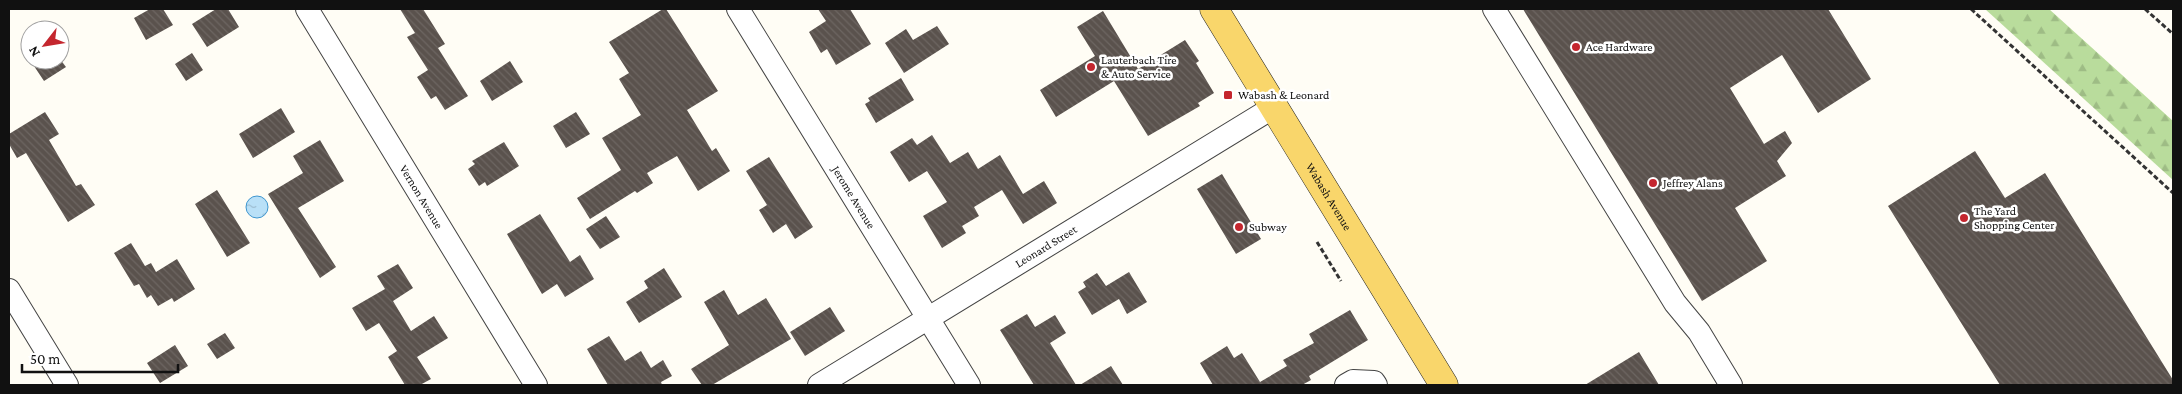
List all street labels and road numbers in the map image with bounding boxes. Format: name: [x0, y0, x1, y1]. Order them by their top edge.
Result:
street label: Wabash Avenue: [1303, 160, 1355, 233]
street label: Vernon Avenue: [397, 162, 446, 231]
street label: Jerome Avenue: [829, 162, 878, 231]
street label: Leonard Street: [1012, 222, 1080, 271]

